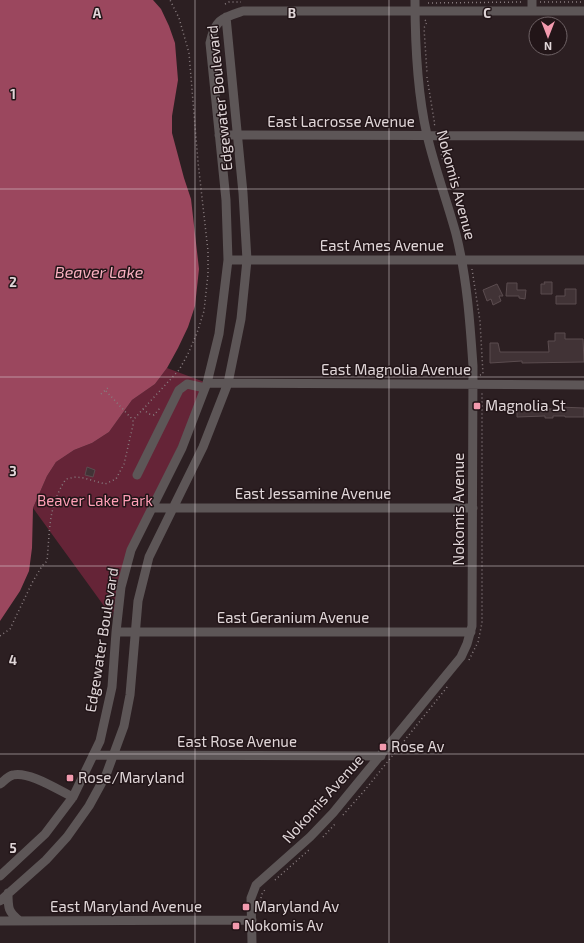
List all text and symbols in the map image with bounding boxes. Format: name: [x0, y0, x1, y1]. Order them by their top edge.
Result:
text: A: [93, 5, 102, 21]
text: B: [288, 5, 296, 21]
text: C: [483, 5, 491, 21]
north arrow: [528, 16, 568, 56]
street label: Edgewater Boulevard: [202, 24, 236, 172]
text: N: [544, 40, 552, 53]
text: 1: [10, 86, 16, 102]
street label: East Lacrosse Avenue: [267, 112, 415, 130]
street label: Nokomis Avenue: [434, 128, 480, 242]
street label: East Ames Avenue: [320, 236, 444, 254]
water label: Beaver Lake: [55, 262, 144, 281]
text: 2: [9, 274, 17, 290]
street label: East Magnolia Avenue: [321, 360, 471, 378]
place label: Magnolia St: [485, 396, 566, 414]
marker: Magnolia St: [472, 401, 482, 411]
street label: Nokomis Avenue: [449, 453, 467, 565]
text: 3: [9, 463, 17, 479]
street label: East Jessamine Avenue: [235, 484, 391, 502]
park label: Beaver Lake Park: [37, 491, 153, 509]
street label: Edgewater Boulevard: [81, 566, 121, 713]
street label: East Geranium Avenue: [217, 608, 369, 626]
text: 4: [9, 652, 17, 668]
street label: East Rose Avenue: [177, 732, 297, 750]
place label: Rose Av: [391, 737, 444, 755]
marker: Rose Av: [378, 742, 388, 752]
street label: Nokomis Avenue: [278, 750, 367, 846]
place label: Rose/Maryland: [78, 768, 185, 786]
marker: Rose/Maryland: [65, 773, 75, 783]
text: 5: [9, 840, 17, 856]
street label: East Maryland Avenue: [50, 897, 202, 915]
place label: Maryland Av: [254, 897, 339, 915]
marker: Maryland Av: [241, 902, 251, 912]
place label: Nokomis Av: [244, 916, 324, 934]
marker: Nokomis Av: [231, 921, 241, 931]

